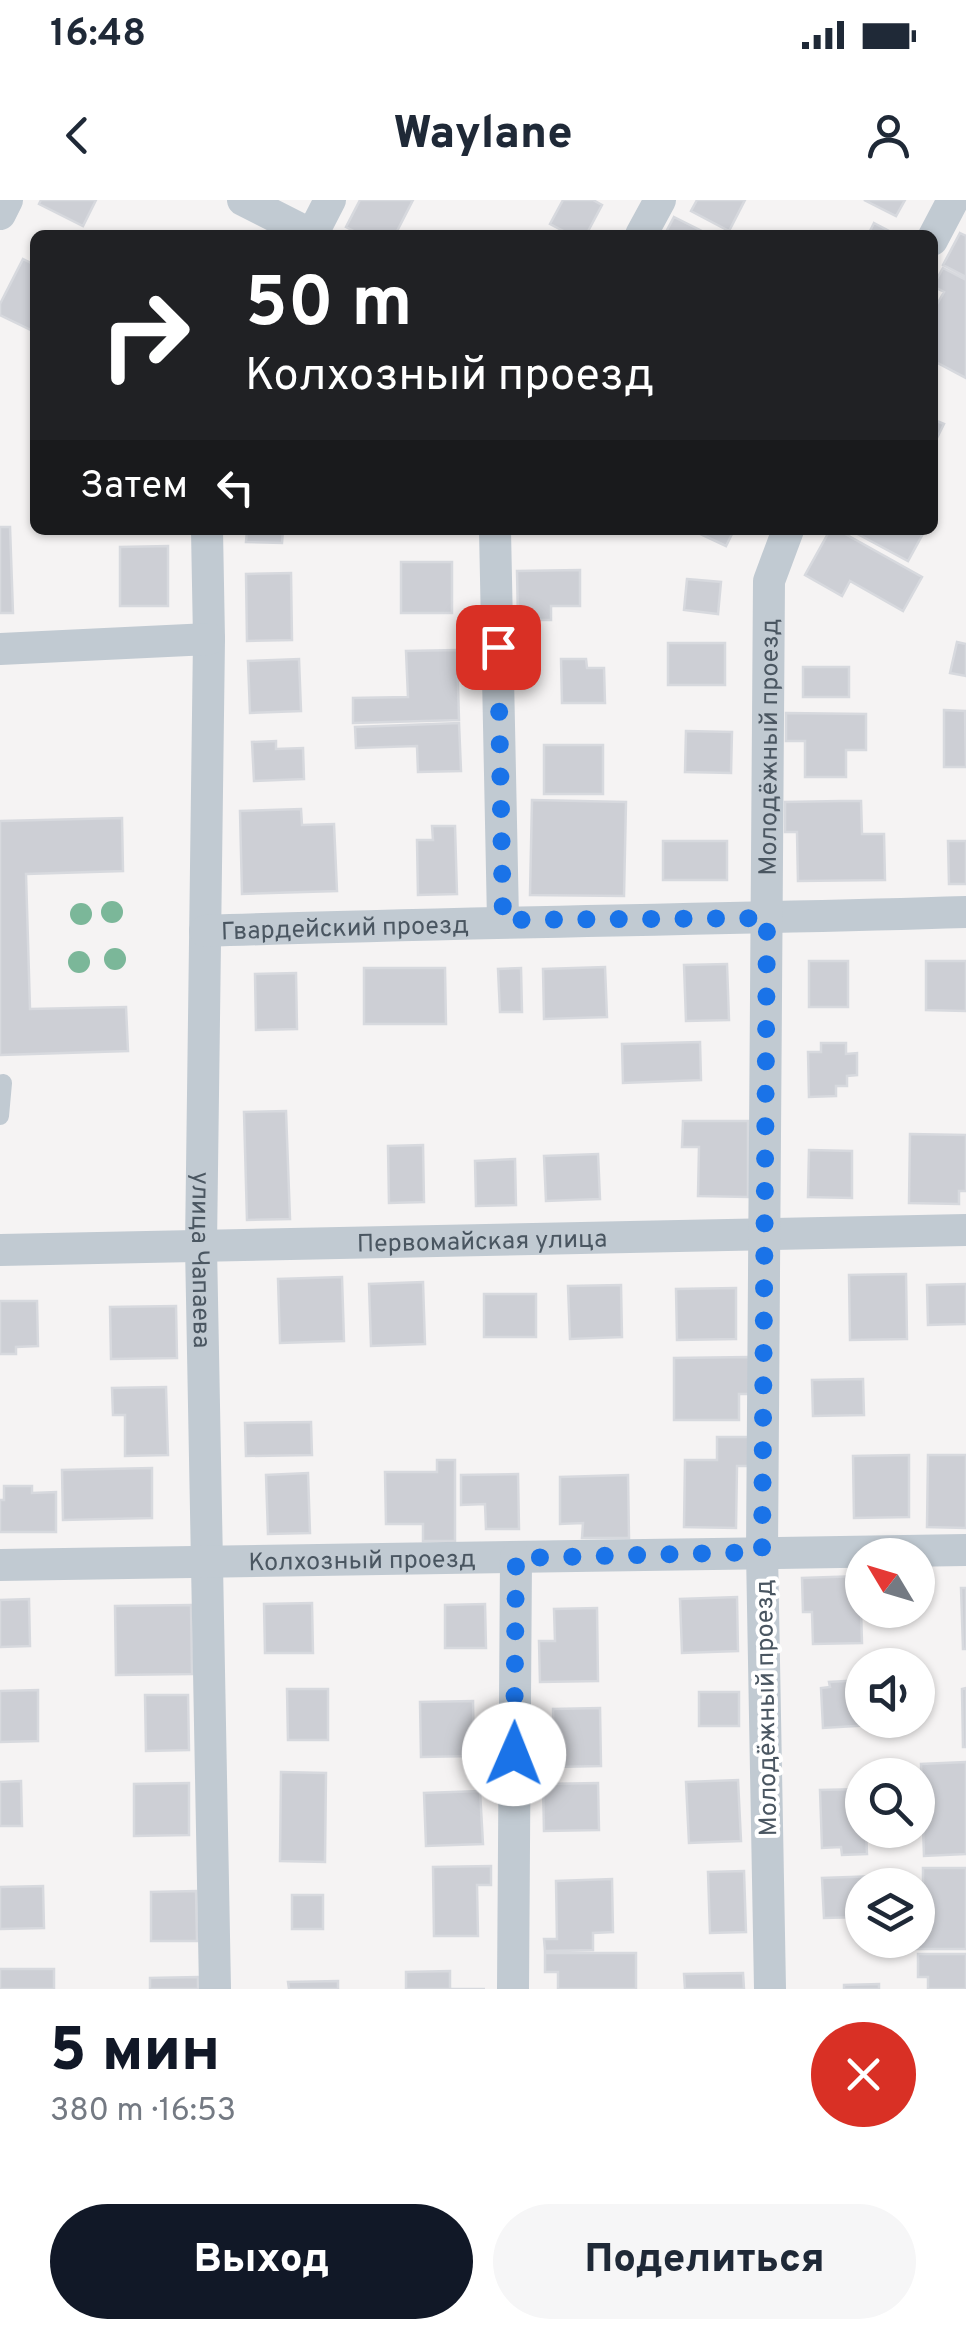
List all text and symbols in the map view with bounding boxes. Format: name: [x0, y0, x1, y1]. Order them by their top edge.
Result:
text: 16:48: [50, 11, 146, 60]
text: Waylane: [393, 107, 573, 164]
icon: back: [50, 108, 105, 163]
icon: person: [861, 108, 916, 163]
text: 50 m: [245, 262, 412, 351]
icon: right: [80, 270, 210, 400]
text: Колхозный проезд: [245, 349, 654, 406]
icon: left: [208, 460, 263, 515]
text: Затем: [80, 463, 188, 512]
pin: [456, 605, 541, 690]
street label: Молодёжный проезд: [754, 619, 788, 876]
icon: arrive: [471, 620, 526, 675]
street label: Гвардейский проезд: [221, 911, 469, 949]
street label: улица Чапаева: [182, 1171, 216, 1348]
street label: Первомайская улица: [356, 1224, 607, 1262]
north arrow: [845, 1538, 935, 1628]
map controls: [845, 1538, 935, 1958]
street label: Колхозный проезд: [248, 1545, 476, 1580]
street label: Молодёжный проезд: [750, 1579, 786, 1837]
button: sound: [845, 1648, 935, 1738]
position arrow: [462, 1702, 566, 1806]
button: search: [845, 1758, 935, 1848]
button: layers: [845, 1868, 935, 1958]
text: 5 мин: [50, 2016, 220, 2092]
button: close: [811, 2022, 916, 2127]
text: 380 m · 16:53: [50, 2092, 236, 2132]
button: Выход: [50, 2204, 473, 2319]
button: Поделиться: [493, 2204, 916, 2319]

